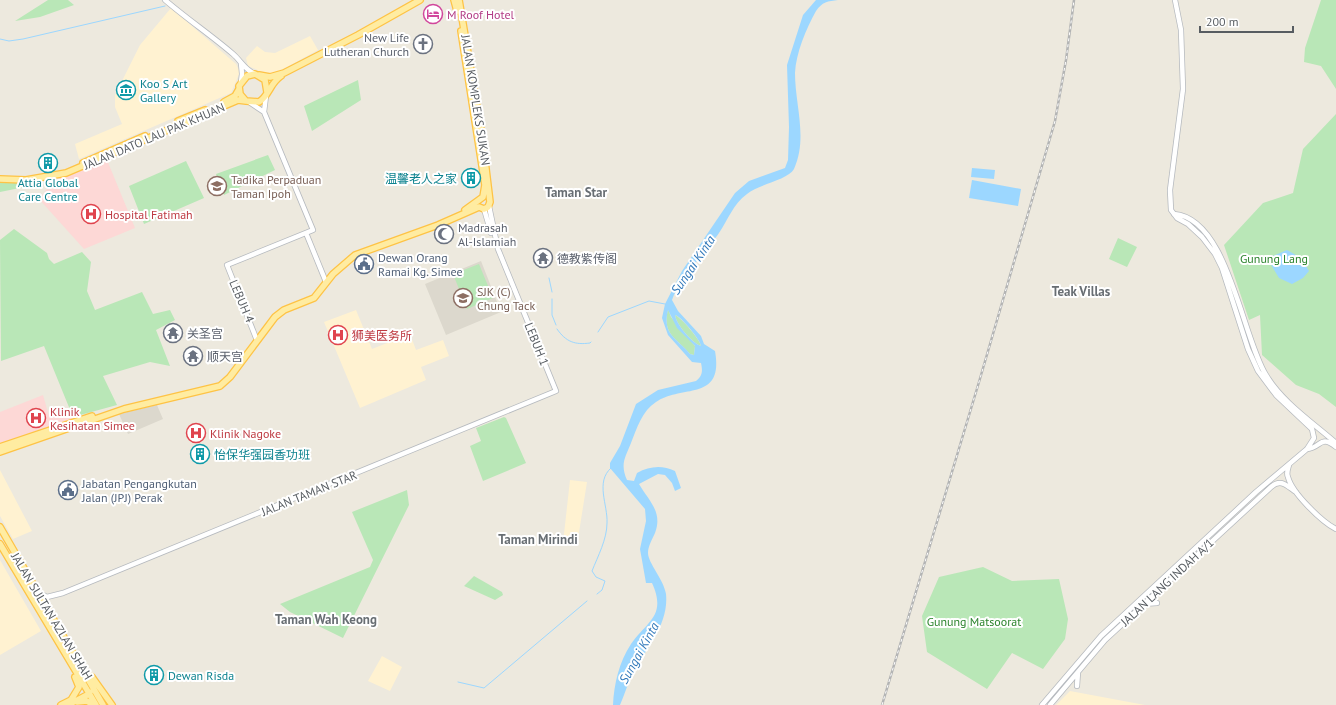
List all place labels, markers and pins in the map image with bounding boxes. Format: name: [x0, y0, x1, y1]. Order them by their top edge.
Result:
hotel icon: M Roof Hotel: [422, 3, 444, 25]
place label: M Roof Hotel: [447, 7, 515, 22]
place label: New Life Lutheran Church: [324, 30, 409, 59]
church icon: New Life Lutheran Church: [412, 33, 434, 55]
place label: Koo S Art Gallery: [140, 76, 188, 105]
museum icon: Koo S Art Gallery: [115, 79, 137, 101]
building icon: Attia Global Care Centre: [37, 152, 59, 174]
building icon: 温馨老人之家: [460, 167, 482, 189]
place label: 温馨老人之家: [385, 171, 457, 186]
place label: Tadika Perpaduan Taman Ipoh: [231, 172, 321, 201]
place label: Attia Global Care Centre: [18, 175, 79, 204]
school or university icon: Tadika Perpaduan Taman Ipoh: [206, 175, 228, 197]
hospital icon: Hospital Fatimah: [80, 203, 102, 225]
place label: Hospital Fatimah: [105, 207, 193, 222]
place label: Madrasah Al-Islamiah: [458, 220, 516, 249]
mosque icon: Madrasah Al-Islamiah: [433, 223, 455, 245]
temple icon: 德教紫传阁: [532, 247, 554, 269]
place label: Dewan Orang Ramai Kg. Simee: [378, 250, 463, 279]
place label: 德教紫传阁: [557, 251, 617, 266]
public building icon: Dewan Orang Ramai Kg. Simee: [353, 253, 375, 275]
place label: SJK (C) Chung Tack: [477, 284, 535, 313]
school or university icon: SJK (C) Chung Tack: [452, 287, 474, 309]
temple icon: 关圣宫: [162, 322, 184, 344]
hospital icon: 狮美医务所: [327, 324, 349, 346]
place label: 关圣宫: [187, 326, 223, 341]
place label: 狮美医务所: [352, 328, 412, 343]
temple icon: 顺天宫: [182, 345, 204, 367]
place label: 顺天宫: [207, 349, 243, 364]
place label: Klinik Kesihatan Simee: [50, 404, 135, 433]
hospital icon: Klinik Kesihatan Simee: [25, 407, 47, 429]
hospital icon: Klinik Nagoke: [185, 422, 207, 444]
place label: Klinik Nagoke: [210, 426, 281, 441]
building icon: 怡保华强园香功班: [189, 443, 211, 465]
place label: 怡保华强园香功班: [214, 447, 310, 462]
place label: Jabatan Pengangkutan Jalan (JPJ) Perak: [81, 476, 197, 505]
public building icon: Jabatan Pengangkutan Jalan (JPJ) Perak: [57, 479, 79, 501]
building icon: Dewan Risda: [143, 664, 165, 686]
place label: Dewan Risda: [168, 668, 234, 683]

